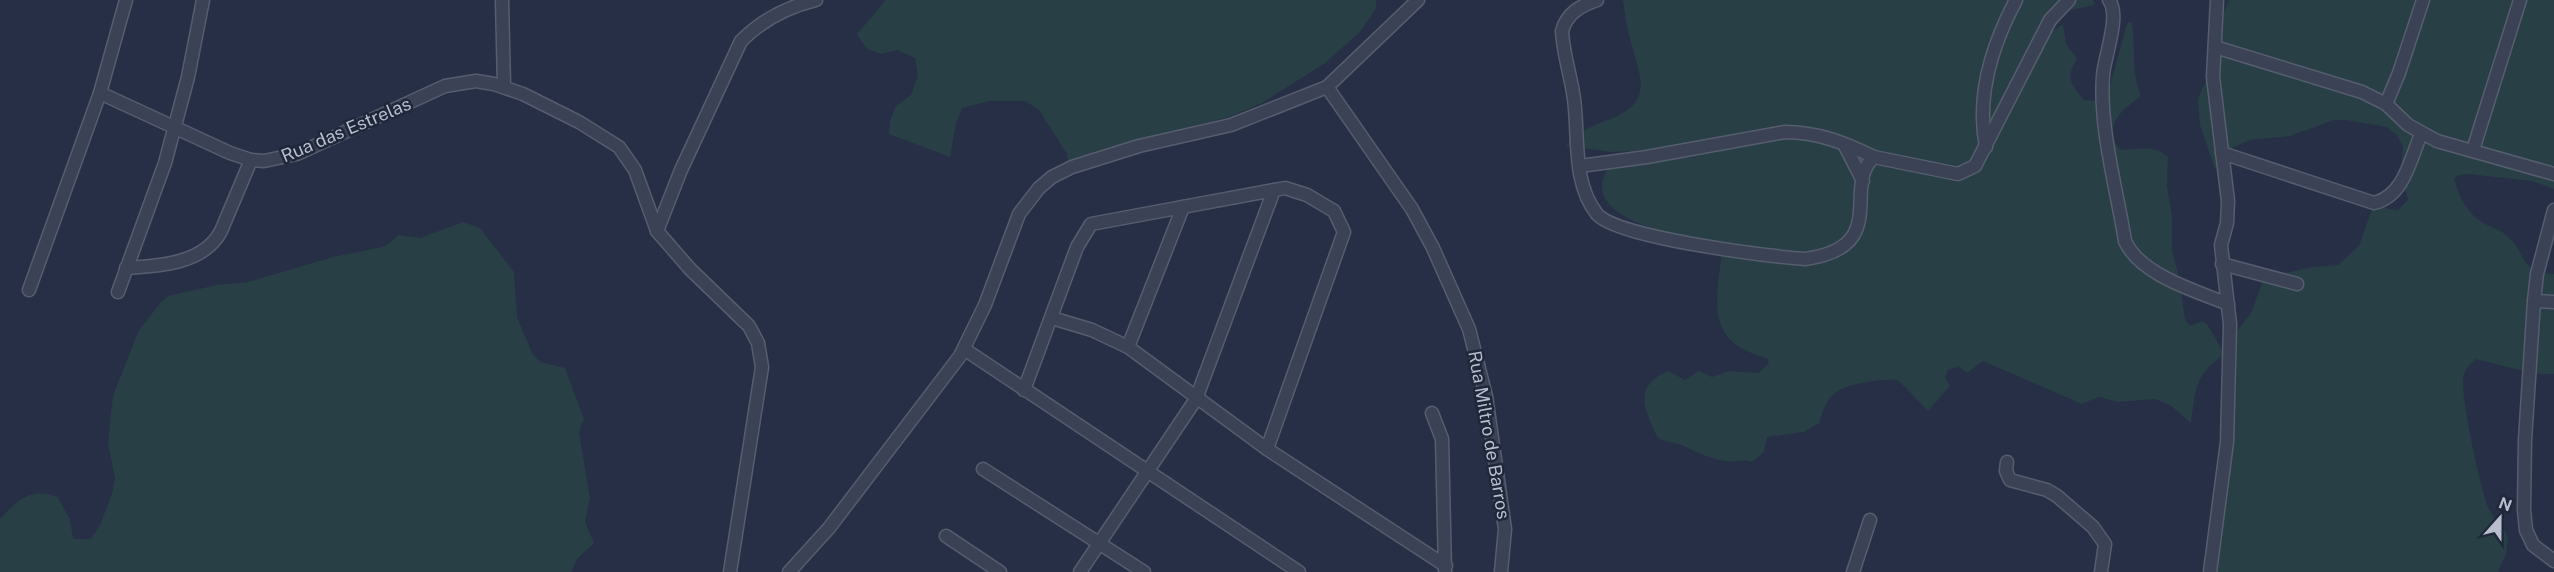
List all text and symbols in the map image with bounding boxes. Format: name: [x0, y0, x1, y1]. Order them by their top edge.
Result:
street label: Rua das Estrelas: [278, 93, 414, 166]
street label: Rua Miltro de Barros: [1464, 349, 1515, 521]
north arrow: [2470, 488, 2530, 548]
text: N: [2496, 493, 2514, 516]

